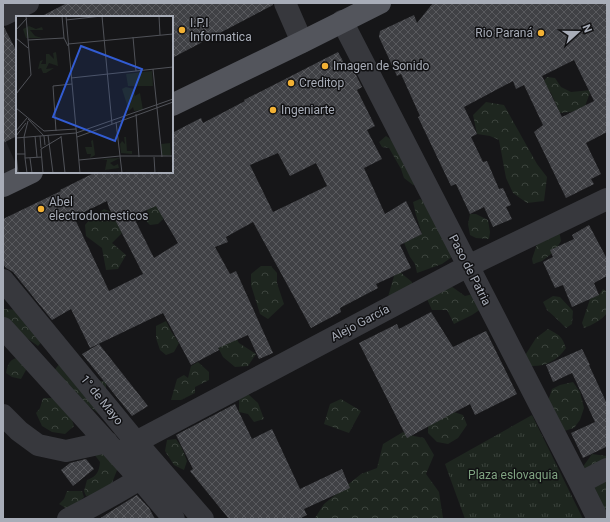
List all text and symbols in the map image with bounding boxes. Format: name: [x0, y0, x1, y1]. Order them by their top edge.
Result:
north arrow: [558, 12, 598, 52]
inset map: [16, 16, 173, 173]
place label: I.P.I Informatica: [190, 16, 252, 44]
text: N: [579, 23, 594, 35]
marker: I.P.I Informatica: [177, 25, 187, 35]
place label: Rio Paraná: [475, 26, 533, 40]
marker: Rio Paraná: [536, 28, 546, 38]
place label: Imagen de Sonido: [333, 59, 429, 73]
marker: Imagen de Sonido: [320, 61, 330, 71]
place label: Creditop: [299, 76, 344, 90]
marker: Creditop: [286, 78, 296, 88]
place label: Ingeniarte: [281, 103, 335, 117]
marker: Ingeniarte: [268, 105, 278, 115]
place label: Abel electrodomesticos: [49, 195, 149, 223]
marker: Abel electrodomesticos: [36, 204, 46, 214]
street label: Paso de Patria: [446, 232, 494, 308]
street label: Alejo García: [328, 302, 392, 344]
street label: 1° de Mayo: [78, 372, 126, 428]
park label: Plaza eslovaquia: [468, 468, 558, 482]

